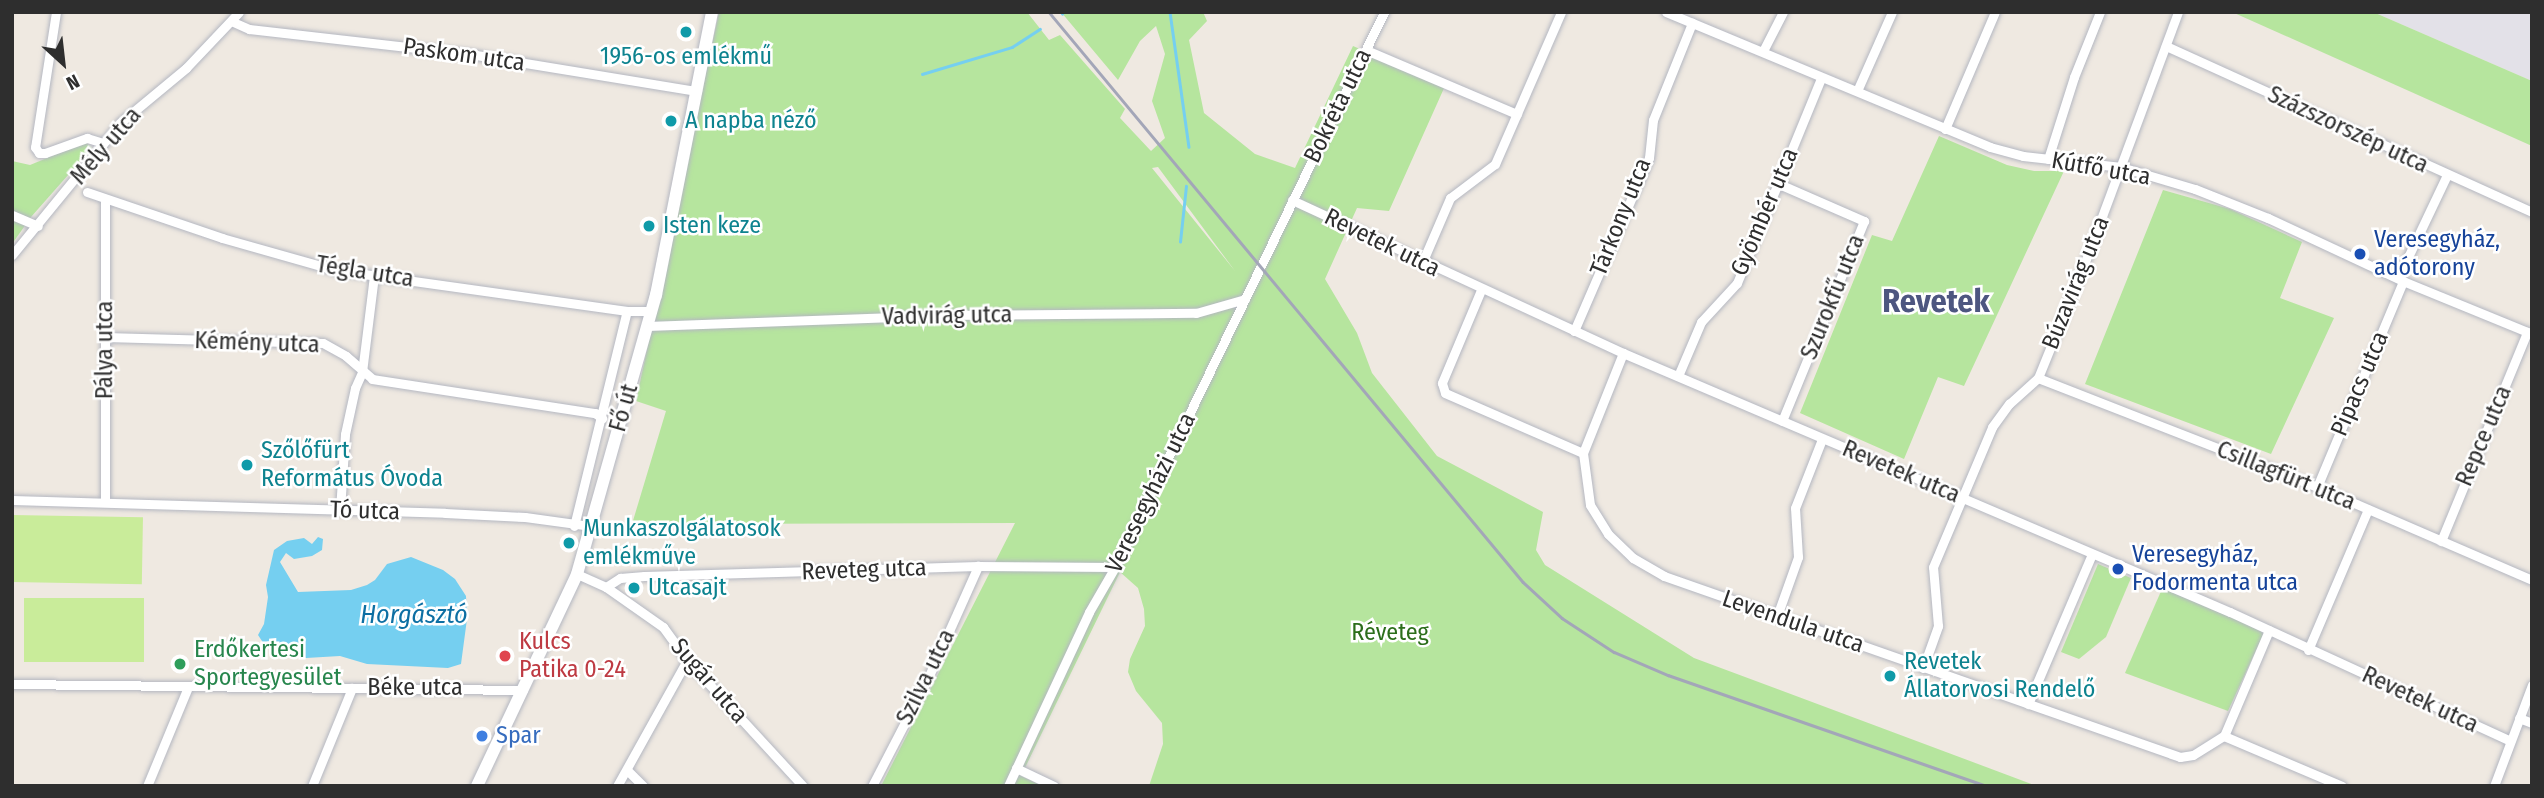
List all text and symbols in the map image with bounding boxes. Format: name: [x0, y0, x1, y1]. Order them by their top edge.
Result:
marker: 1956-os emlékmű: [678, 24, 694, 40]
north arrow: [28, 28, 98, 98]
street label: Paskom utca: [401, 32, 527, 78]
place label: 1956-os emlékmű: [600, 43, 772, 71]
street label: Bokréta utca: [1298, 44, 1378, 168]
text: N: [62, 69, 83, 95]
street label: Százszorszép utca: [2263, 80, 2433, 180]
street label: Mély utca: [65, 101, 147, 191]
place label: A napba néző: [685, 107, 817, 135]
marker: A napba néző: [663, 113, 679, 129]
street label: Gyömbér utca: [1725, 144, 1805, 280]
street label: Kútfő utca: [2049, 146, 2153, 192]
street label: Tárkony utca: [1584, 154, 1658, 280]
street label: Revetek utca: [1320, 203, 1444, 283]
place label: Isten keze: [663, 212, 761, 240]
street label: Búzavirág utca: [2036, 212, 2116, 354]
marker: Isten keze: [641, 218, 657, 234]
place label: Veresegyház, adótorony: [2374, 226, 2500, 282]
street label: Szurokfű utca: [1795, 230, 1871, 364]
marker: Veresegyház, adótorony: [2352, 246, 2368, 262]
street label: Tégla utca: [314, 250, 416, 294]
district label: Revetek: [1882, 282, 1990, 320]
street label: Vadvirág utca: [882, 300, 1012, 332]
street label: Pálya utca: [91, 301, 119, 399]
street label: Kémény utca: [194, 326, 320, 360]
street label: Pipacs utca: [2325, 327, 2395, 441]
street label: Fő út: [603, 381, 645, 435]
street label: Repce utca: [2450, 381, 2518, 491]
street label: Veresegyházi utca: [1100, 408, 1202, 578]
street label: Revetek utca: [1838, 434, 1964, 510]
street label: Csillagfürt utca: [2212, 435, 2360, 517]
place label: Szőlőfürt Református Óvoda: [261, 437, 443, 493]
marker: Szőlőfürt Református Óvoda: [239, 457, 255, 473]
street label: Tó utca: [330, 495, 400, 527]
place label: Munkaszolgálatosok emlékműve: [583, 515, 781, 571]
marker: Munkaszolgálatosok emlékműve: [561, 535, 577, 551]
place label: Veresegyház, Fodormenta utca: [2132, 541, 2298, 597]
street label: Reveteg utca: [801, 553, 927, 587]
marker: Veresegyház, Fodormenta utca: [2110, 561, 2126, 577]
place label: Utcasajt: [648, 574, 727, 602]
marker: Utcasajt: [626, 580, 642, 596]
street label: Levendula utca: [1718, 584, 1868, 660]
water label: Horgásztó: [360, 599, 468, 631]
park label: Réveteg: [1351, 619, 1429, 647]
street label: Szilva utca: [891, 624, 961, 730]
place label: Kulcs Patika 0-24: [519, 628, 626, 684]
street label: Sugár utca: [664, 633, 754, 729]
place label: Erdőkertesi Sportegyesület: [194, 636, 341, 692]
marker: Kulcs Patika 0-24: [497, 648, 513, 664]
place label: Revetek Állatorvosi Rendelő: [1904, 648, 2095, 704]
marker: Erdőkertesi Sportegyesület: [172, 656, 188, 672]
street label: Revetek utca: [2357, 661, 2483, 739]
marker: Revetek Állatorvosi Rendelő: [1882, 668, 1898, 684]
street label: Béke utca: [367, 674, 463, 702]
place label: Spar: [496, 722, 541, 750]
marker: Spar: [474, 728, 490, 744]

